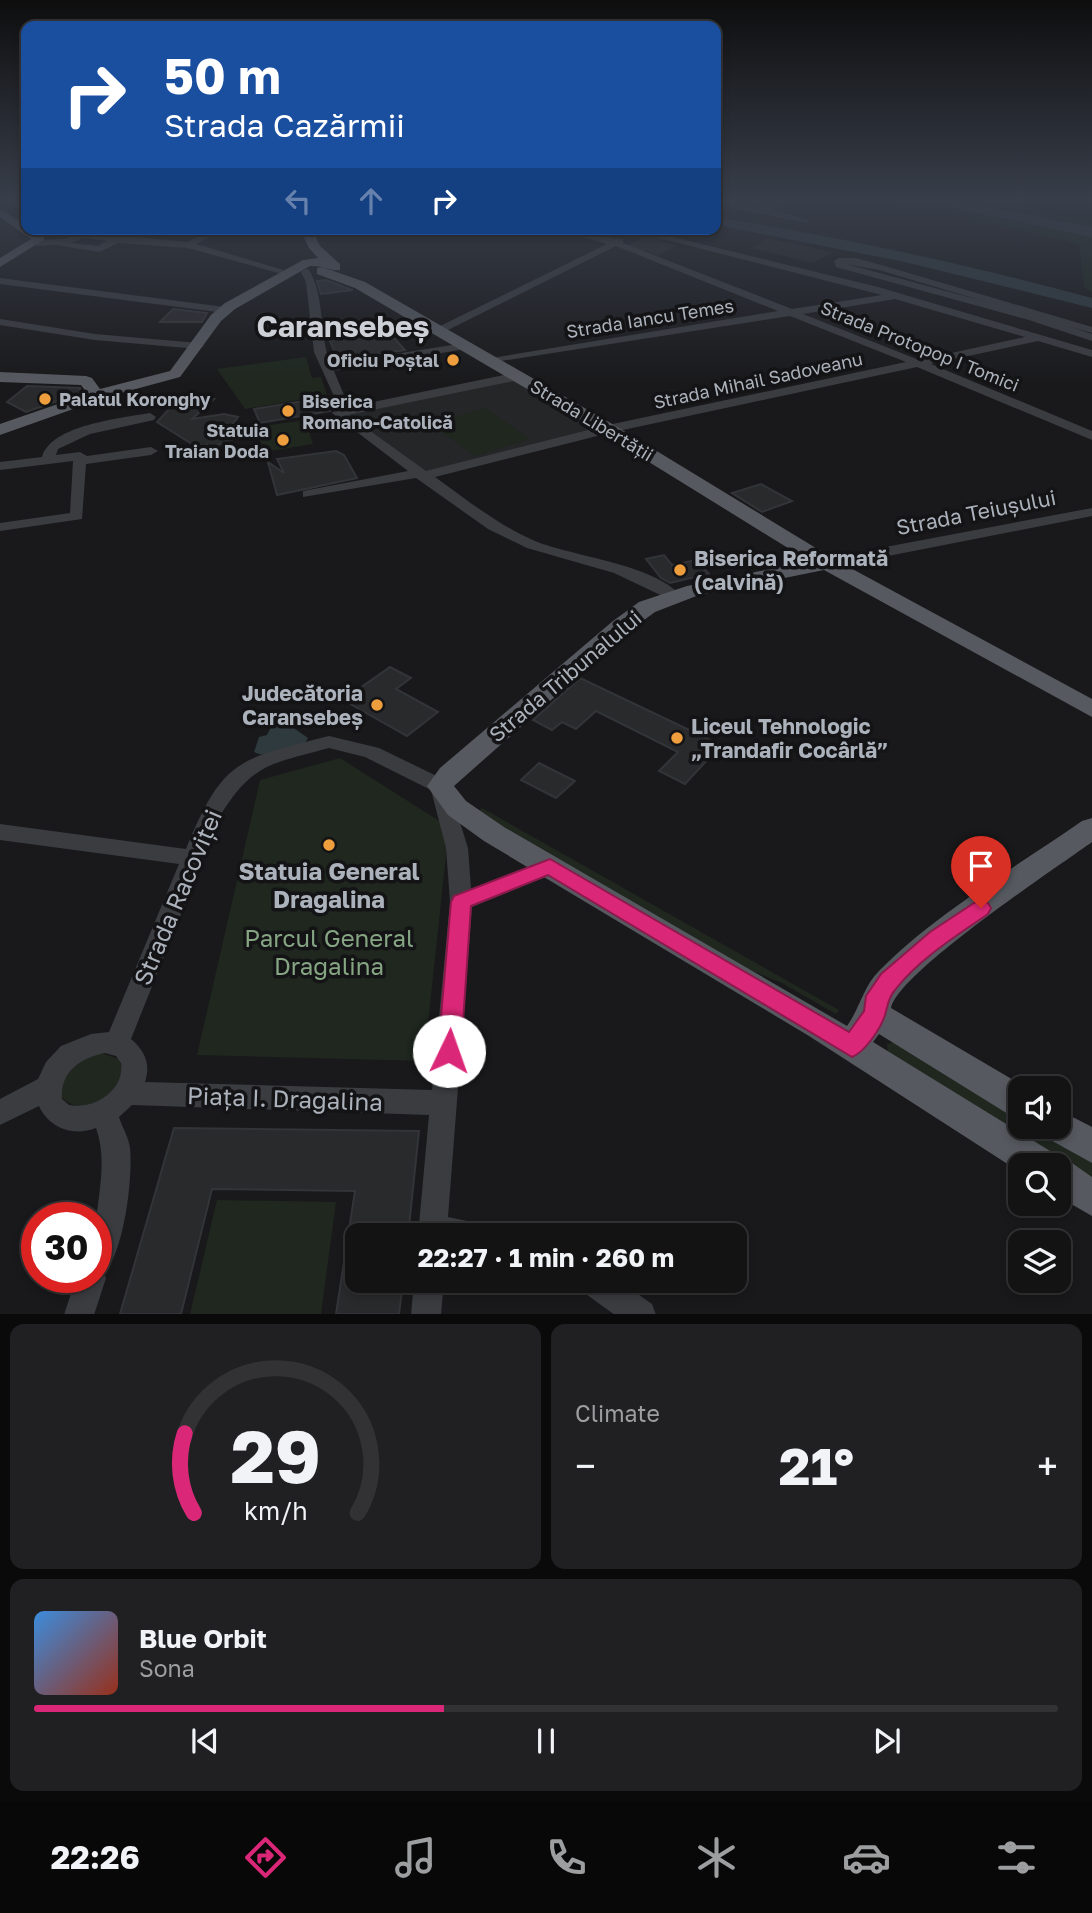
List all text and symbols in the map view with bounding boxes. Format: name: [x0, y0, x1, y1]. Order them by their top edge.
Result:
text: 50 m: [164, 46, 281, 105]
icon: right: [49, 49, 140, 140]
text: Strada Cazărmii: [164, 106, 405, 144]
icon: left: [279, 182, 317, 220]
icon: ahead: [352, 182, 390, 220]
icon: right: [425, 182, 463, 220]
street label: Strada Iancu Temes: [565, 294, 735, 342]
street label: Strada Protopop I Tomici: [818, 296, 1022, 396]
district label: Caransebeș: [257, 308, 429, 344]
street label: Strada Mihail Sadoveanu: [651, 347, 865, 413]
place label: Oficiu Poștal: [327, 349, 439, 371]
marker: Oficiu Poștal: [445, 352, 461, 368]
street label: Strada Libertății: [527, 375, 657, 465]
place label: Palatul Koronghy: [59, 388, 211, 410]
place label: Biserica Romano-Catolică: [302, 390, 453, 433]
marker: Palatul Koronghy: [37, 391, 53, 407]
marker: Biserica Romano-Catolică: [280, 403, 296, 419]
place label: Statuia Traian Doda: [165, 419, 269, 462]
marker: Statuia Traian Doda: [275, 432, 291, 448]
street label: Strada Teiușului: [894, 484, 1058, 540]
place label: Biserica Reformată (calvină): [694, 545, 888, 595]
marker: Biserica Reformată (calvină): [672, 562, 688, 578]
street label: Strada Tribunalului: [483, 605, 647, 747]
place label: Judecătoria Caransebeș: [242, 680, 363, 730]
marker: Judecătoria Caransebeș: [369, 697, 385, 713]
place label: Liceul Tehnologic „Trandafir Cocârlă”: [691, 713, 888, 763]
marker: Liceul Tehnologic „Trandafir Cocârlă”: [669, 730, 685, 746]
street label: Strada Racoviței: [127, 805, 228, 990]
pin: [951, 836, 1011, 908]
marker: Statuia General Dragalina: [321, 837, 337, 853]
icon: arrive: [962, 847, 1000, 885]
place label: Statuia General Dragalina: [238, 856, 420, 913]
park label: Parcul General Dragalina: [244, 923, 414, 980]
position arrow: [412, 1014, 486, 1088]
map controls: [1008, 1076, 1071, 1293]
button: sound: [1008, 1076, 1071, 1139]
street label: Piața I. Dragalina: [187, 1080, 383, 1117]
button: search: [1008, 1153, 1071, 1216]
speed limit sign: 30: [21, 1202, 112, 1293]
button: layers: [1008, 1230, 1071, 1293]
text: 22:27 · 1 min · 260 m: [418, 1242, 674, 1273]
text: Climate: [575, 1399, 660, 1427]
text: 29: [230, 1412, 321, 1499]
text: 21°: [779, 1434, 854, 1496]
text: −: [575, 1443, 596, 1488]
text: +: [1037, 1443, 1058, 1488]
text: km/h: [244, 1494, 307, 1525]
text: Blue Orbit: [139, 1623, 267, 1654]
text: Sona: [139, 1654, 195, 1682]
icon: previous: [186, 1722, 224, 1760]
icon: pause: [527, 1722, 565, 1760]
icon: next: [868, 1722, 906, 1760]
icon: directions: [241, 1833, 290, 1882]
icon: music: [391, 1833, 440, 1882]
icon: phone: [542, 1833, 591, 1882]
icon: climate: [692, 1833, 741, 1882]
icon: car: [842, 1833, 891, 1882]
icon: filters: [992, 1833, 1041, 1882]
text: 22:26: [51, 1838, 140, 1876]

